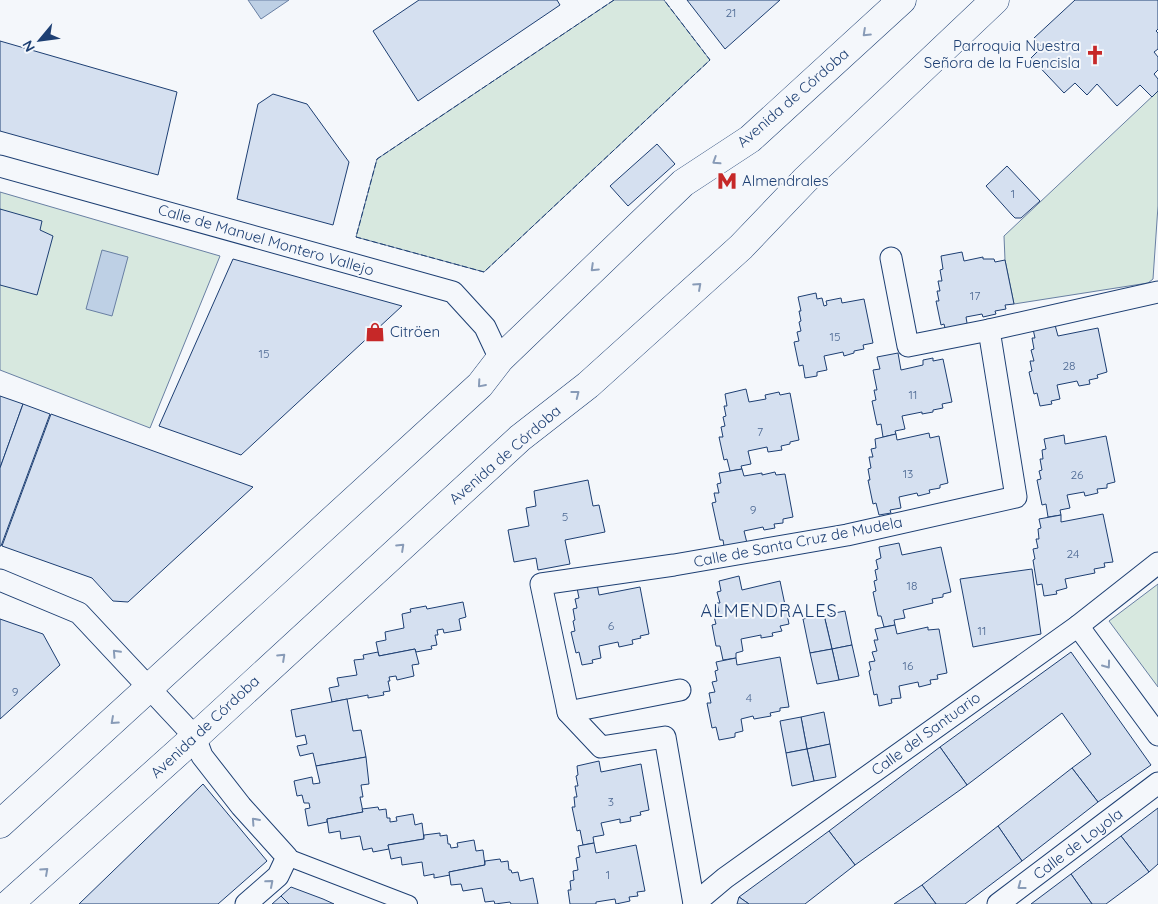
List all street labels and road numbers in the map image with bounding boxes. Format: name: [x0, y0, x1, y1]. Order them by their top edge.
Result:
street label: Avenida de Córdoba: [733, 44, 853, 151]
street label: Calle de Manuel Montero Vallejo: [156, 200, 376, 280]
street label: Avenida de Córdoba: [445, 401, 565, 508]
street label: Calle de Santa Cruz de Mudela: [692, 512, 904, 571]
street label: Avenida de Córdoba: [146, 671, 263, 782]
street label: Calle del Santuario: [867, 688, 984, 780]
street label: Calle de Loyola: [1029, 804, 1126, 883]

